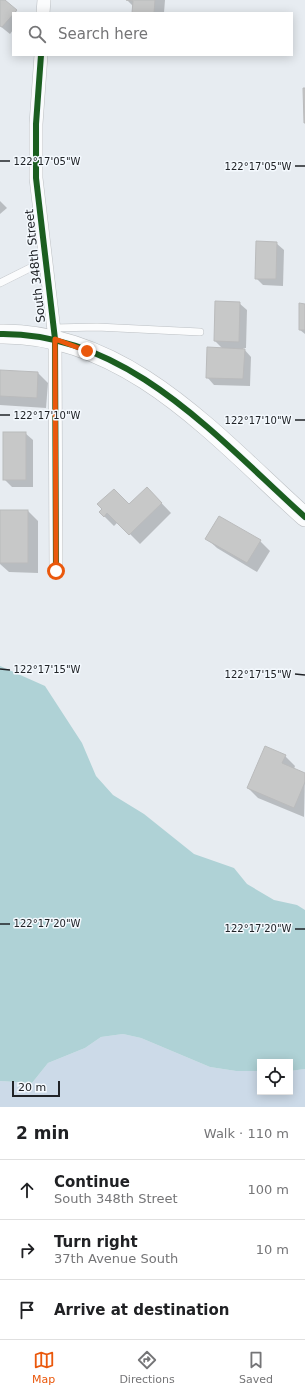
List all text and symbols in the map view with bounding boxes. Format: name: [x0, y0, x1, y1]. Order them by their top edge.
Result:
search box: [12, 12, 293, 56]
icon: search: [26, 23, 48, 45]
text: Search here: [58, 25, 148, 43]
text: 122°17'05"W: [14, 156, 80, 167]
text: 122°17'05"W: [225, 161, 291, 172]
street label: South 348th Street: [22, 208, 48, 324]
route end: [78, 342, 96, 360]
text: 122°17'10"W: [14, 410, 80, 421]
text: 122°17'10"W: [225, 415, 291, 426]
route start: [47, 562, 65, 580]
text: 122°17'15"W: [14, 664, 80, 675]
text: 122°17'15"W: [225, 669, 291, 680]
text: 122°17'20"W: [14, 918, 80, 929]
text: 122°17'20"W: [225, 923, 291, 934]
map controls: [257, 1059, 293, 1095]
button: locate: [257, 1059, 293, 1095]
scale bar: [12, 1079, 60, 1098]
text: 20 m: [18, 1081, 46, 1094]
text: 2 min: [16, 1123, 69, 1143]
text: Walk · 110 m: [204, 1126, 289, 1141]
text: Continue: [54, 1173, 130, 1191]
icon: ahead: [16, 1179, 38, 1201]
text: 100 m: [247, 1182, 289, 1197]
text: South 348th Street: [54, 1191, 178, 1206]
text: Turn right: [54, 1233, 138, 1251]
icon: right: [16, 1239, 38, 1261]
text: 10 m: [256, 1242, 289, 1257]
text: 37th Avenue South: [54, 1251, 178, 1266]
icon: arrive: [16, 1299, 38, 1321]
text: Arrive at destination: [54, 1301, 229, 1319]
tab: Map: [32, 1349, 55, 1386]
tab: Directions: [119, 1349, 175, 1386]
tab: Saved: [239, 1349, 273, 1386]

